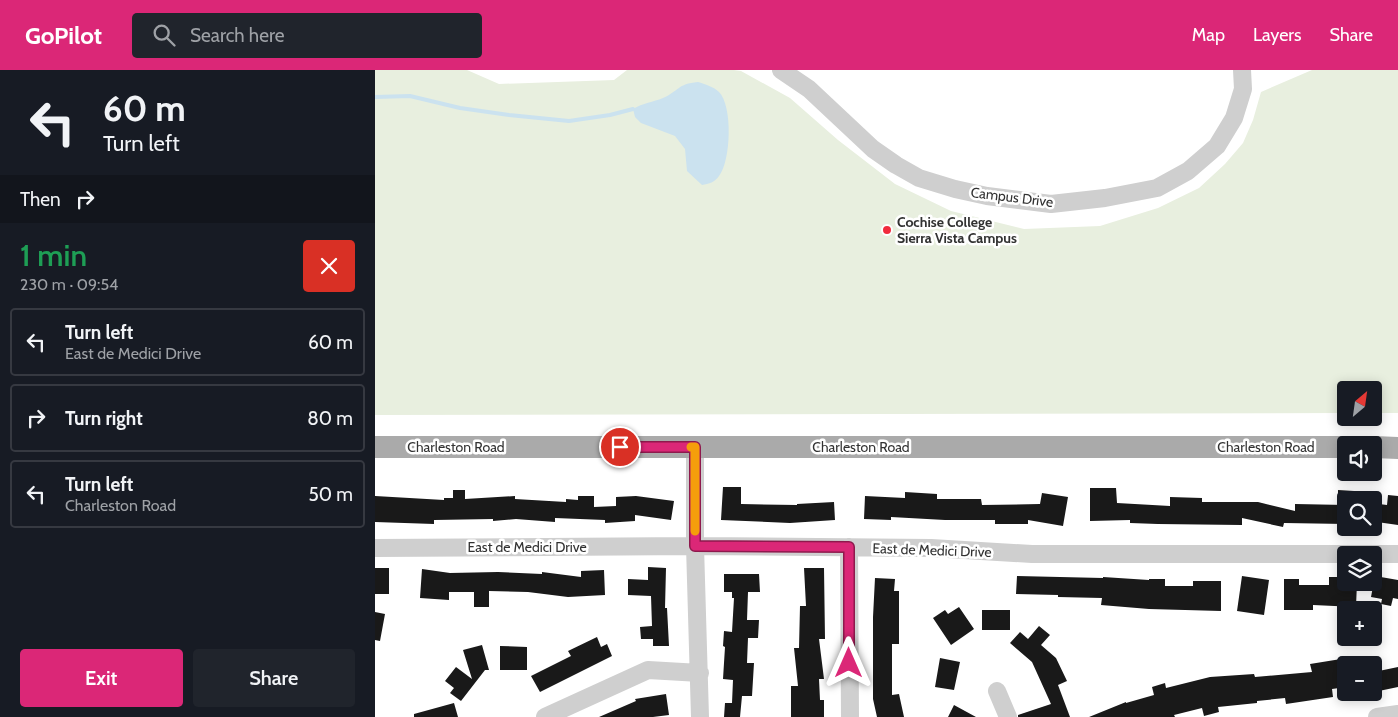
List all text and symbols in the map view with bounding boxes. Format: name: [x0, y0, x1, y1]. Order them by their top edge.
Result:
search box: [132, 13, 482, 58]
text: GoPilot: [25, 21, 102, 50]
icon: search: [150, 21, 178, 49]
text: Search here: [190, 24, 284, 47]
text: Map: [1192, 24, 1225, 46]
text: Layers: [1253, 24, 1302, 46]
text: Share: [1330, 24, 1373, 46]
text: 60 m: [103, 87, 186, 130]
icon: left: [20, 90, 85, 155]
text: Turn left: [103, 130, 180, 157]
street label: Campus Drive: [970, 183, 1054, 211]
icon: right: [71, 185, 99, 213]
text: Then: [20, 188, 61, 211]
place label: Cochise College Sierra Vista Campus: [897, 213, 1017, 247]
marker: Cochise College Sierra Vista Campus: [881, 224, 893, 236]
text: 1 min: [20, 237, 87, 274]
button: close: [303, 240, 355, 292]
text: 230 m · 09:54: [20, 275, 118, 294]
text: Turn left: [65, 321, 133, 344]
icon: left: [22, 328, 50, 356]
text: 60 m: [308, 331, 353, 354]
text: East de Medici Drive: [65, 344, 201, 363]
north arrow: [1337, 381, 1383, 426]
map controls: [1337, 381, 1382, 701]
icon: right: [22, 404, 50, 432]
text: Turn right: [65, 407, 143, 430]
text: 80 m: [307, 407, 353, 430]
pin: [599, 426, 641, 468]
icon: arrive: [606, 433, 634, 461]
button: sound: [1337, 436, 1382, 481]
street label: Charleston Road: [407, 438, 505, 456]
street label: Charleston Road: [812, 438, 910, 456]
street label: Charleston Road: [1217, 438, 1315, 456]
text: Turn left: [65, 473, 133, 496]
icon: left: [22, 480, 50, 508]
text: 50 m: [309, 483, 353, 506]
button: search: [1337, 491, 1382, 536]
text: Charleston Road: [65, 496, 176, 515]
street label: East de Medici Drive: [467, 538, 587, 556]
street label: East de Medici Drive: [872, 539, 992, 561]
button: layers: [1337, 546, 1382, 591]
button: +: [1337, 601, 1382, 646]
position arrow: [822, 636, 874, 688]
button: Exit: [20, 649, 183, 707]
button: Share: [193, 649, 355, 707]
button: −: [1337, 656, 1382, 701]

